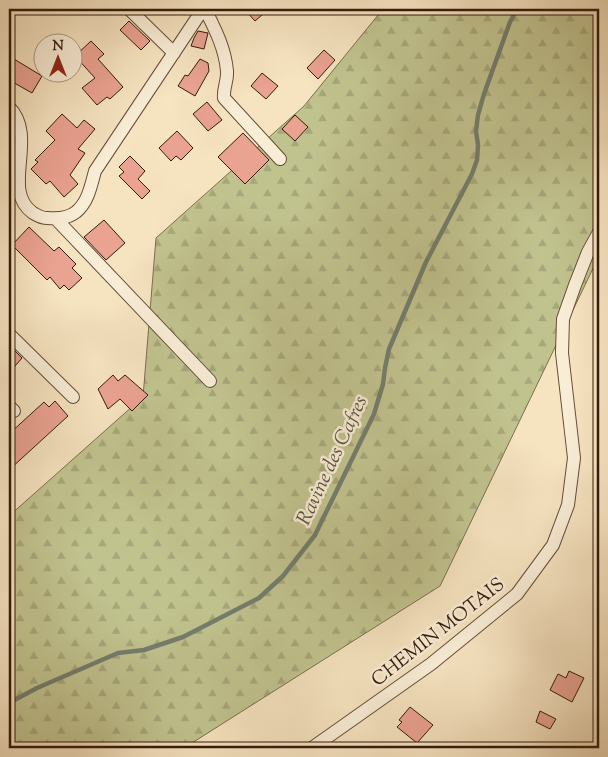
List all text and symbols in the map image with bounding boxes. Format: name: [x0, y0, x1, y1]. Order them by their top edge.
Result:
north arrow: [32, 32, 82, 82]
text: N: [52, 37, 64, 57]
water label: Ravine des Cafres: [291, 391, 376, 530]
street label: CHEMIN MOTAIS: [366, 572, 511, 694]

